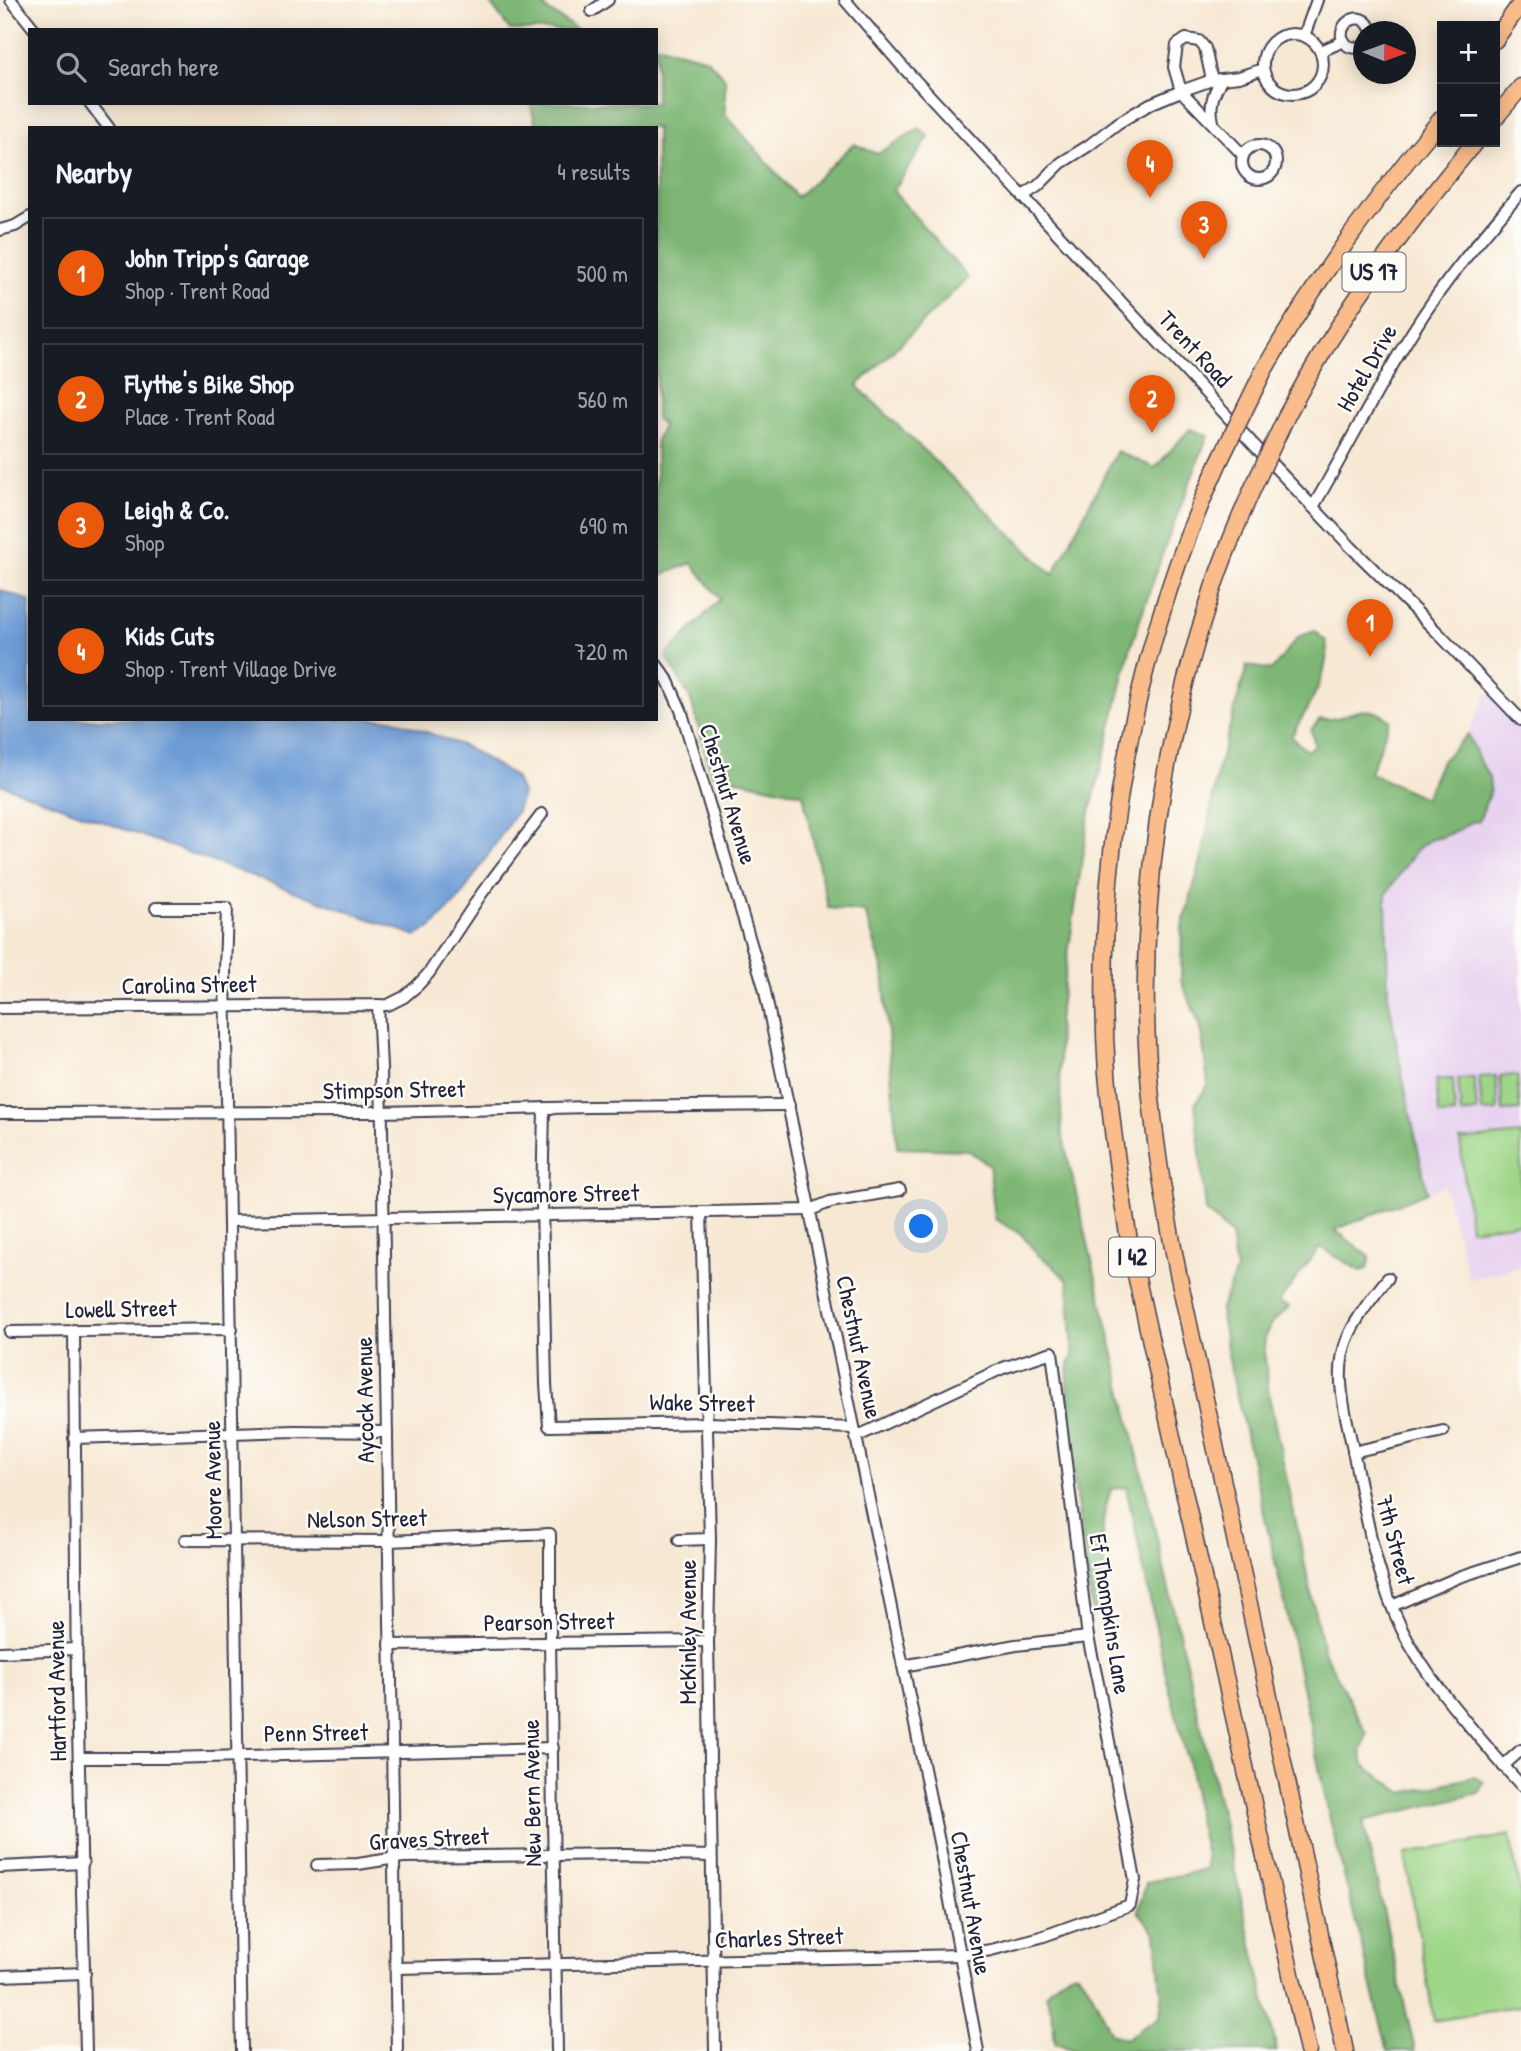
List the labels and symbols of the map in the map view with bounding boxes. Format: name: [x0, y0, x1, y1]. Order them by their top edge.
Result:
north arrow: [1353, 21, 1416, 84]
pin: 4: [1127, 140, 1173, 198]
pin: 3: [1181, 201, 1227, 259]
road number: US 17: [1342, 252, 1406, 292]
street label: Trent Road: [1152, 303, 1239, 394]
street label: Hotel Drive: [1328, 318, 1404, 417]
pin: 2: [1129, 375, 1175, 433]
pin: 1: [1347, 599, 1393, 657]
street label: Chestnut Avenue: [692, 720, 766, 868]
street label: Carolina Street: [121, 967, 257, 1001]
street label: Stimpson Street: [323, 1072, 466, 1106]
street label: Sycamore Street: [493, 1176, 640, 1210]
your location: [904, 1209, 938, 1243]
road number: I 42: [1109, 1238, 1155, 1276]
street label: Chestnut Avenue: [829, 1272, 891, 1422]
street label: Lowell Street: [65, 1291, 177, 1325]
street label: Aycock Avenue: [347, 1336, 381, 1464]
street label: Wake Street: [649, 1385, 756, 1419]
street label: Moore Avenue: [195, 1420, 229, 1540]
street label: 7th Street: [1369, 1491, 1423, 1589]
street label: Nelson Street: [307, 1501, 428, 1535]
street label: Ef Thompkins Lane: [1083, 1531, 1140, 1697]
street label: McKinley Avenue: [671, 1559, 703, 1704]
street label: Pearson Street: [483, 1604, 615, 1638]
street label: Hartford Avenue: [39, 1620, 73, 1762]
street label: Penn Street: [264, 1715, 369, 1749]
street label: New Bern Avenue: [514, 1719, 548, 1867]
street label: Graves Street: [368, 1819, 490, 1857]
street label: Chestnut Avenue: [944, 1828, 1000, 1978]
street label: Charles Street: [714, 1919, 844, 1955]

